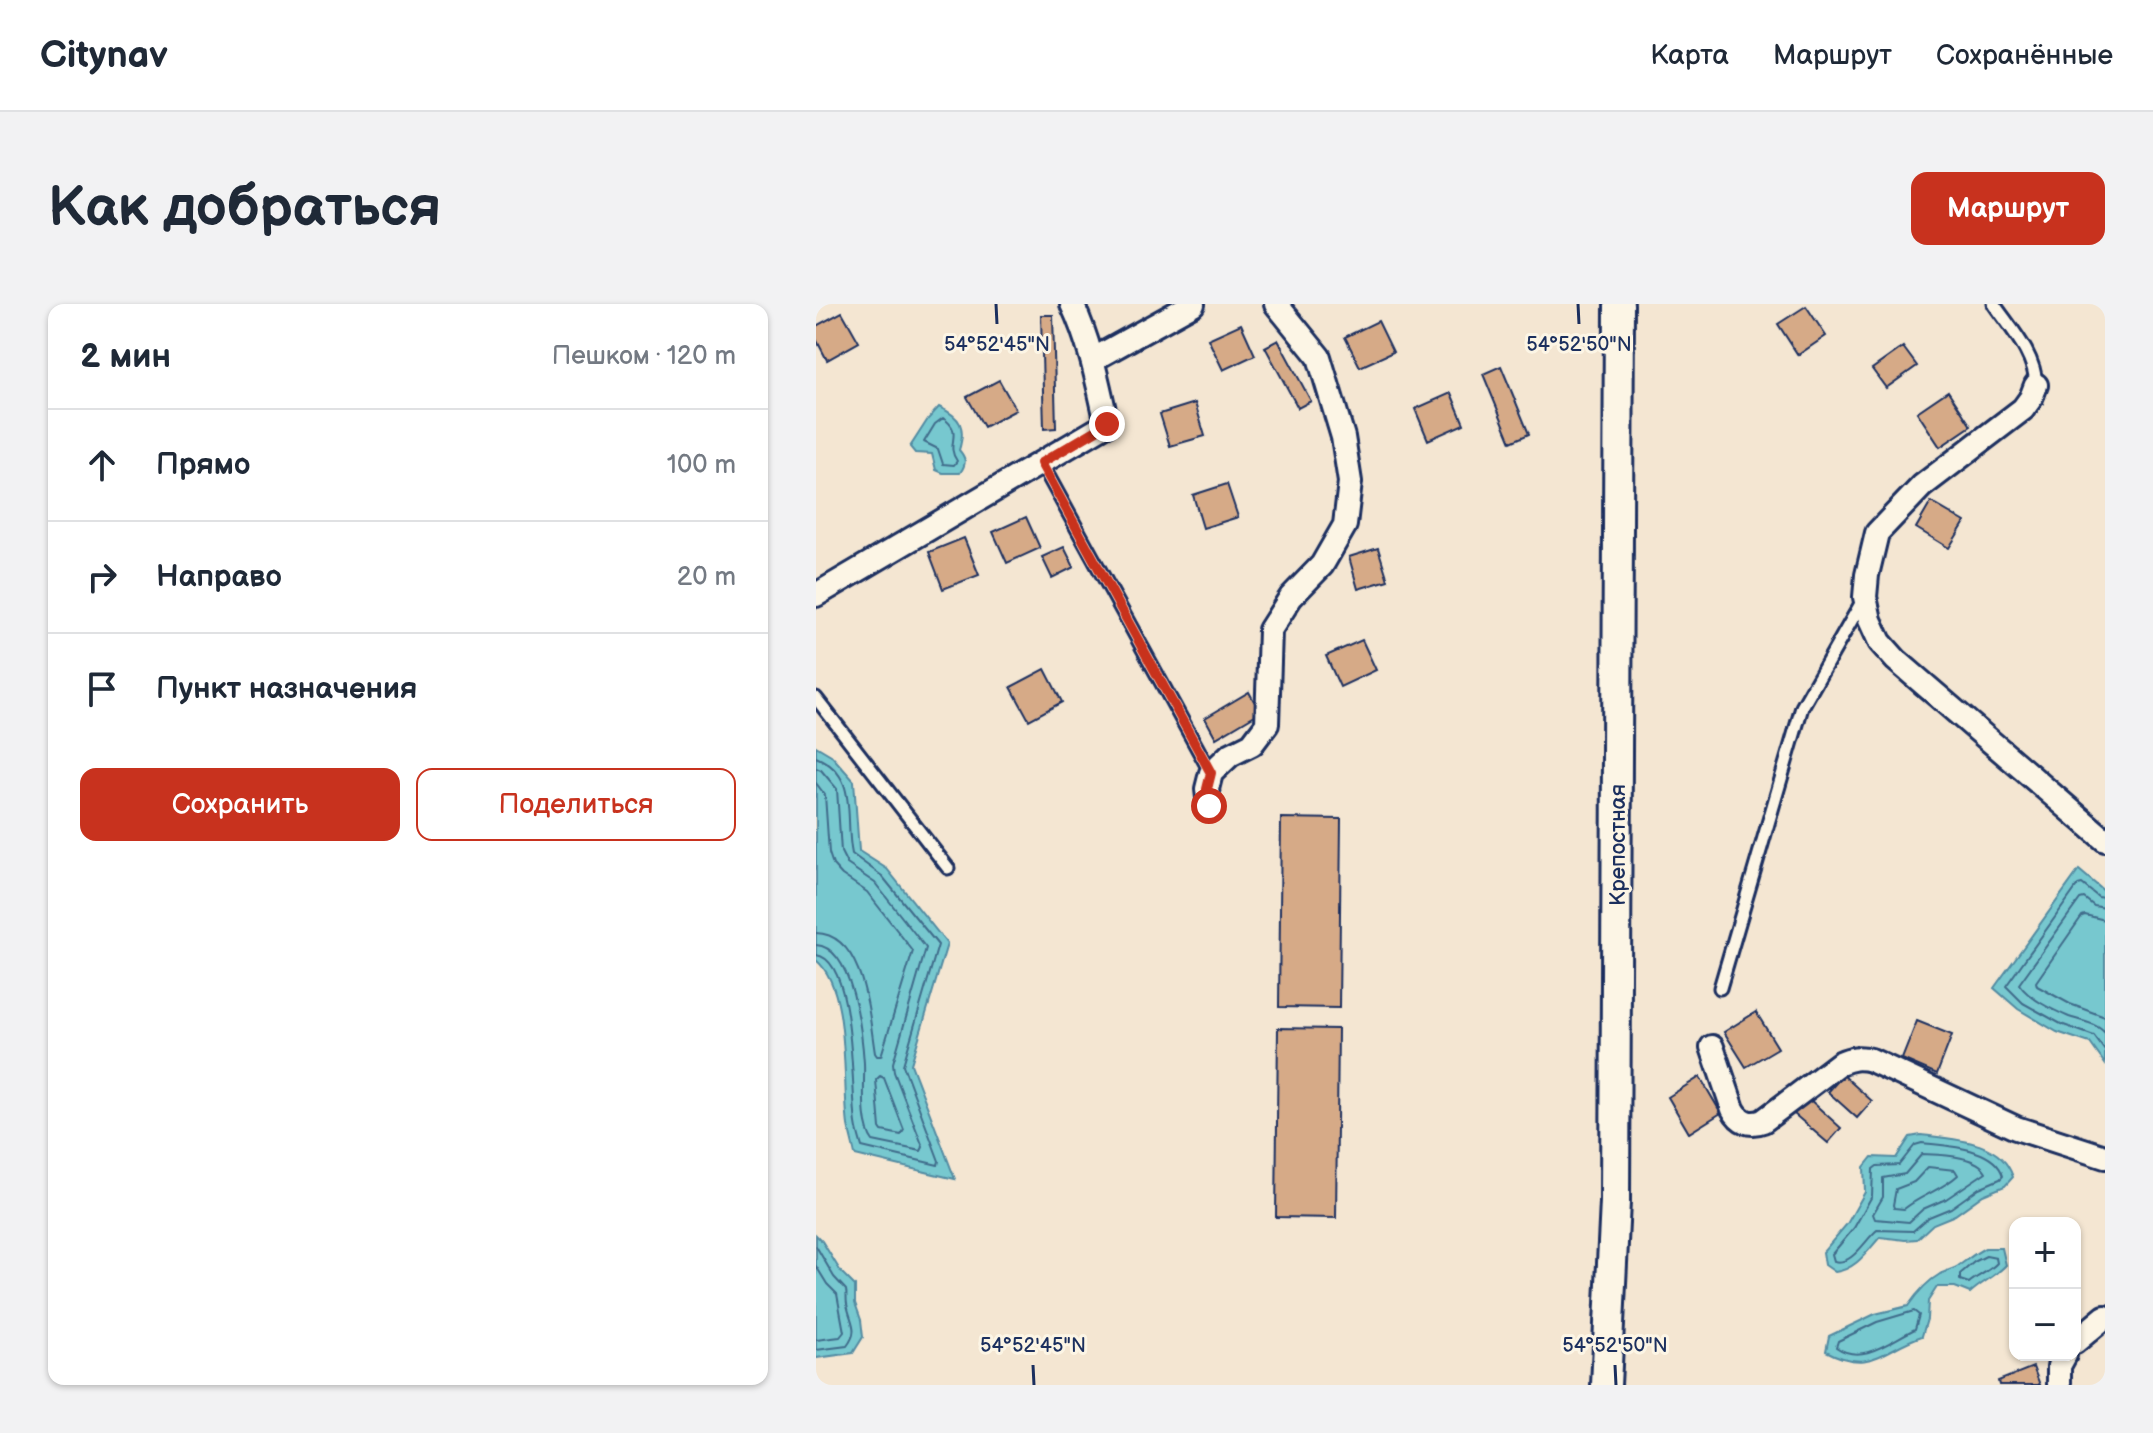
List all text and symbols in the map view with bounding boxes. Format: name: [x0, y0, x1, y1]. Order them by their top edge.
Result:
text: Citynav: [40, 33, 167, 78]
text: Карта: [1650, 39, 1729, 72]
text: Маршрут: [1773, 39, 1892, 72]
text: Сохранённые: [1936, 39, 2113, 72]
button: Маршрут: [1911, 172, 2105, 245]
text: Как добраться: [48, 175, 441, 242]
text: 54°52'45"N: [944, 333, 1050, 357]
text: 54°52'50"N: [1526, 333, 1632, 357]
text: 2 мин: [80, 336, 171, 377]
text: Пешком · 120 m: [552, 341, 736, 372]
route end: [1089, 406, 1125, 442]
icon: ahead: [80, 443, 124, 487]
text: Прямо: [156, 447, 250, 483]
text: 100 m: [667, 450, 736, 481]
icon: right: [80, 555, 124, 599]
text: Направо: [156, 559, 282, 595]
text: 20 m: [677, 562, 736, 593]
icon: arrive: [80, 667, 124, 711]
text: Пункт назначения: [156, 671, 417, 707]
button: Сохранить: [80, 768, 400, 841]
button: Поделиться: [416, 768, 736, 841]
street label: Крепостная: [1605, 784, 1632, 906]
route start: [1191, 788, 1227, 824]
map controls: [2009, 1217, 2081, 1361]
button: +: [2009, 1217, 2081, 1289]
button: −: [2009, 1289, 2081, 1361]
text: 54°52'45"N: [980, 1334, 1086, 1358]
text: 54°52'50"N: [1562, 1334, 1668, 1358]

